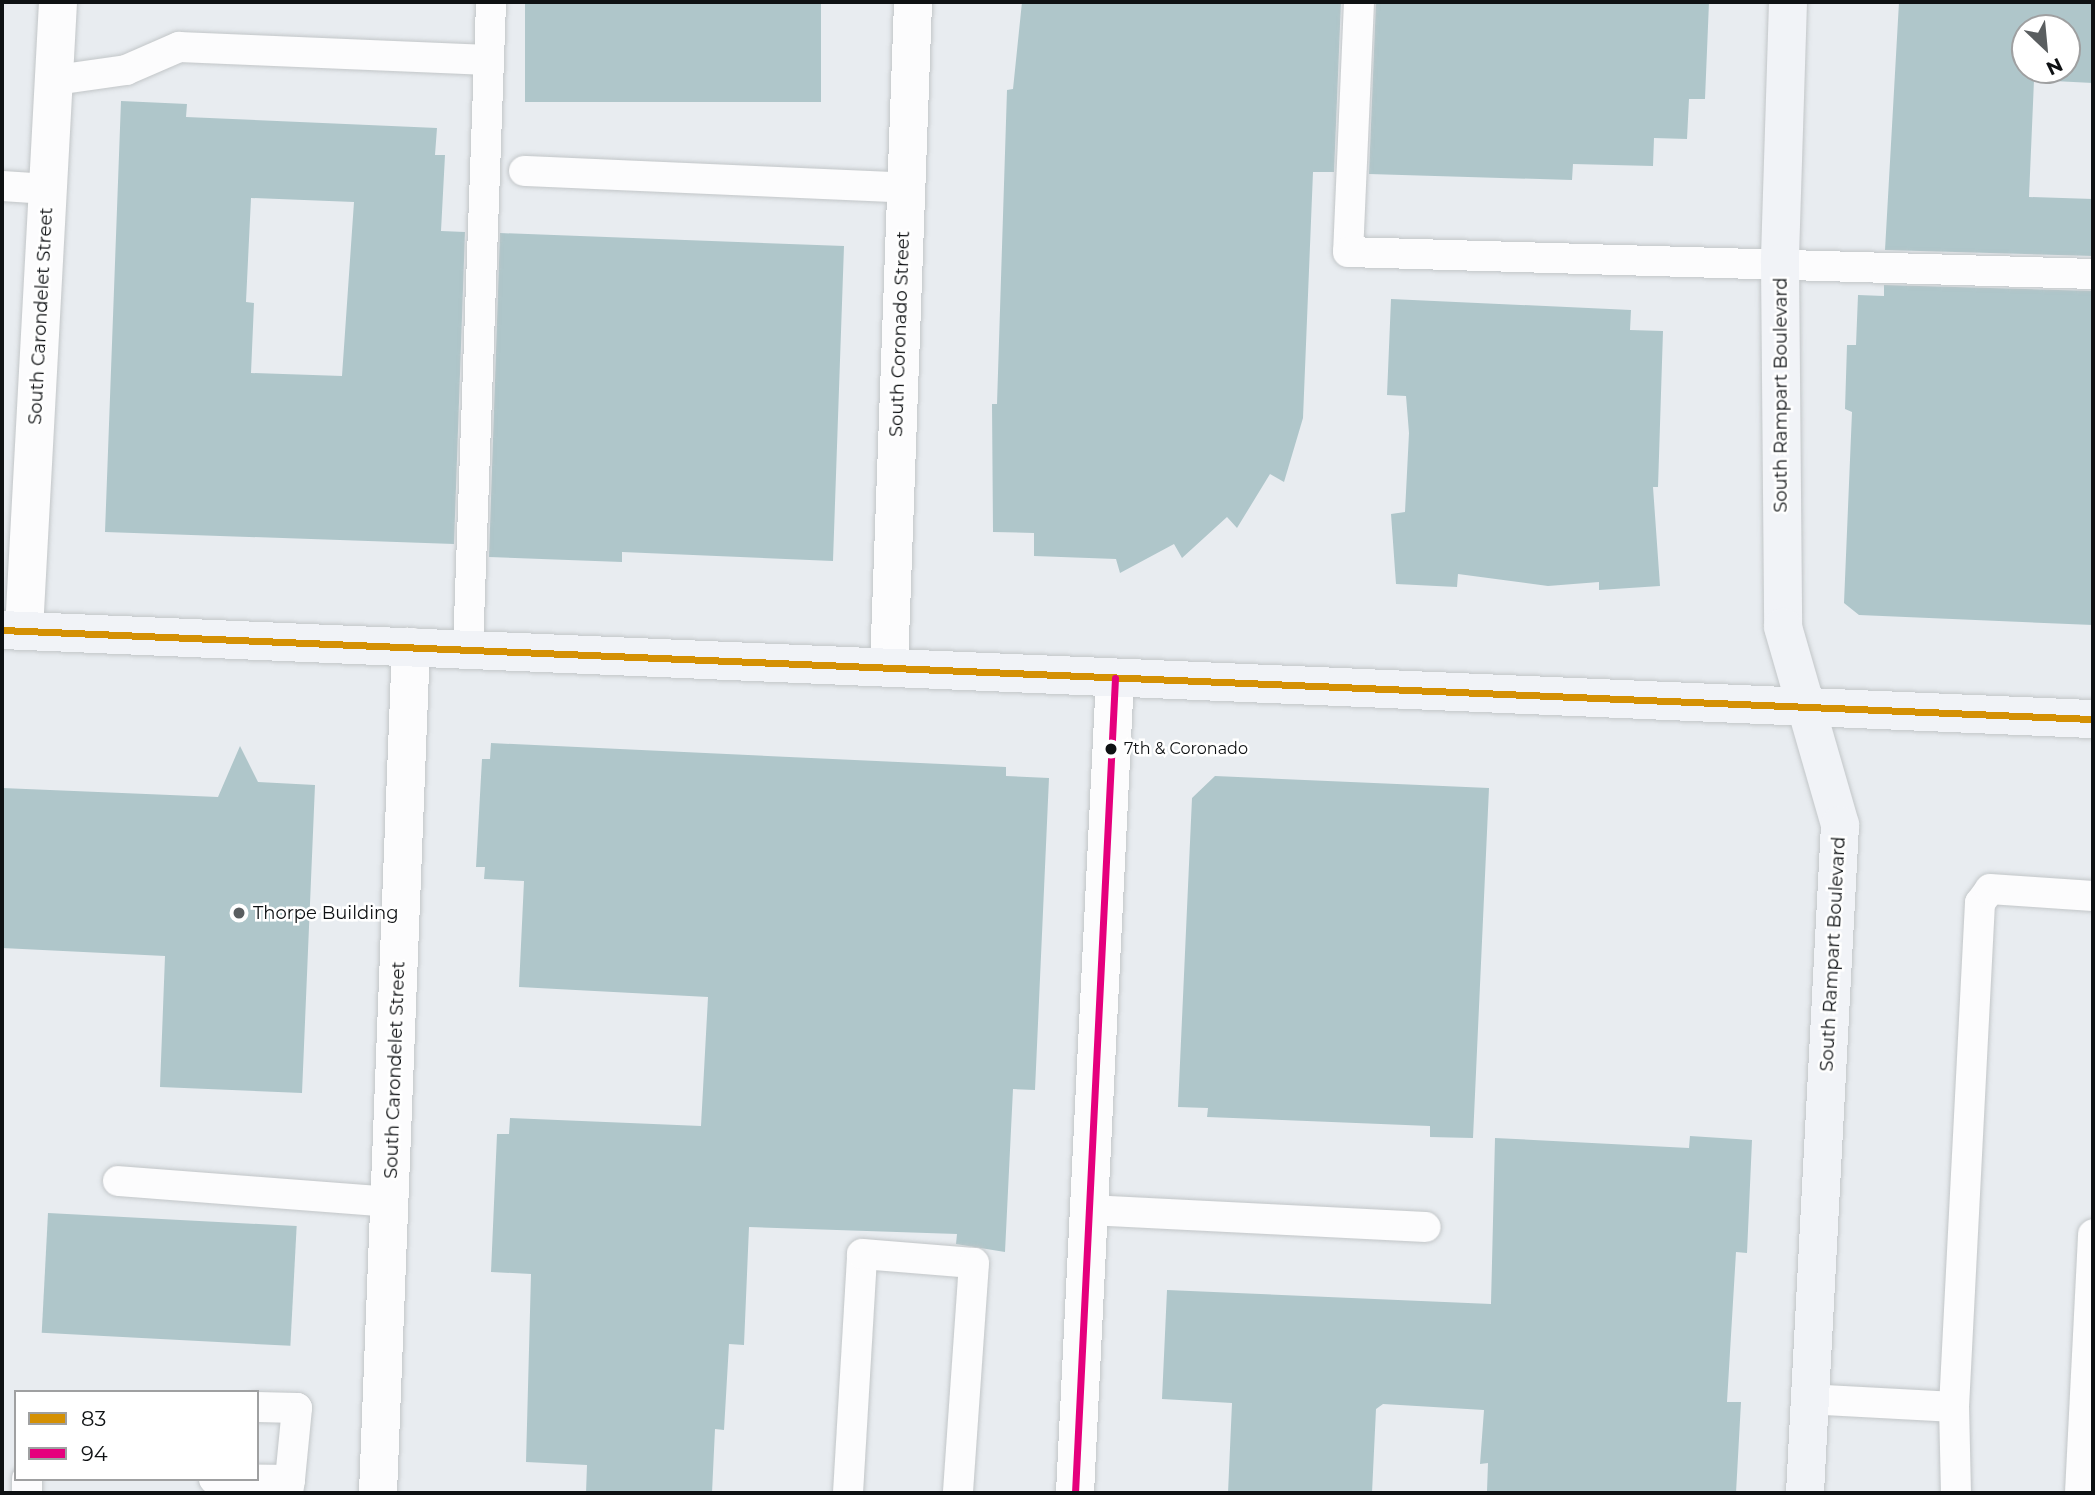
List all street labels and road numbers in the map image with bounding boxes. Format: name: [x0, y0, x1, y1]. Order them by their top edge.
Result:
street label: South Carondelet Street: [25, 207, 57, 425]
street label: South Coronado Street: [886, 231, 914, 437]
street label: South Rampart Boulevard: [1770, 277, 1792, 513]
street label: South Rampart Boulevard: [1816, 836, 1850, 1072]
street label: South Carondelet Street: [380, 961, 410, 1179]

